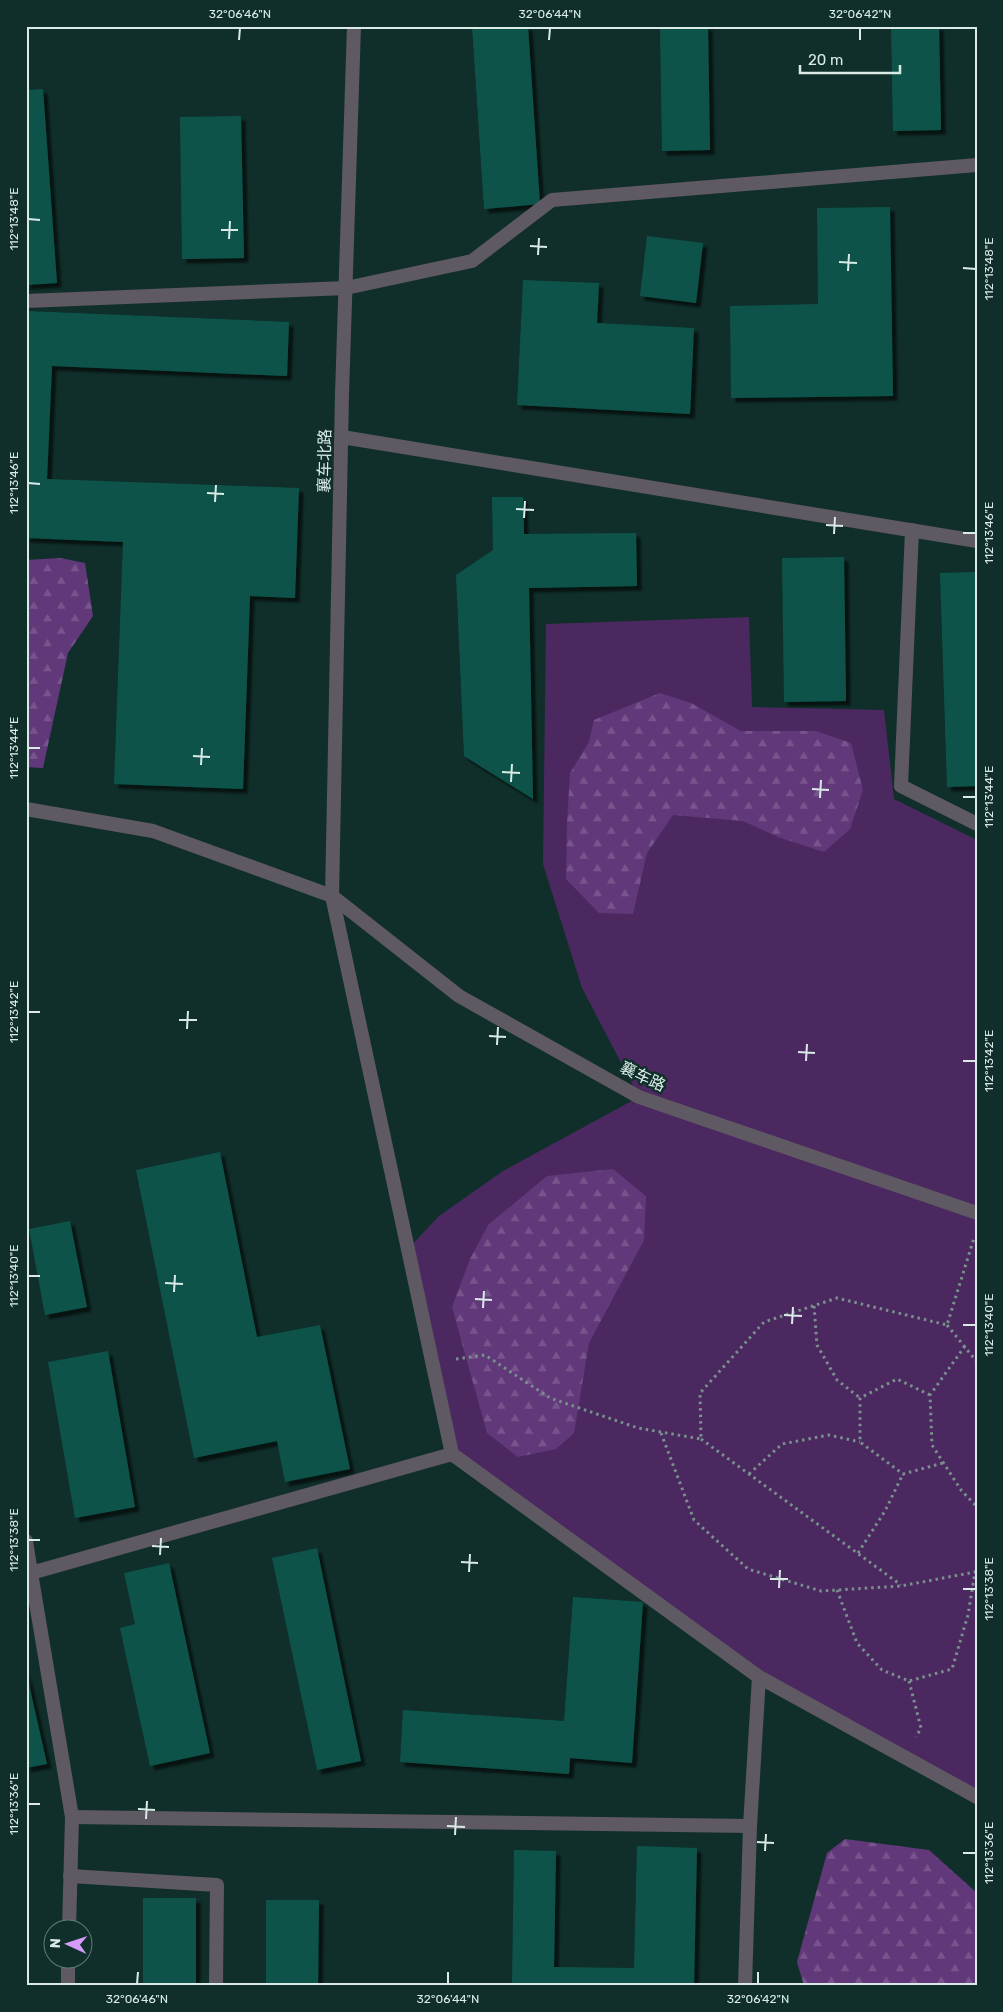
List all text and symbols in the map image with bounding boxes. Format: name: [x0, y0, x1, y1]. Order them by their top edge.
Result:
text: 32°06'46"N: [209, 7, 271, 21]
text: 32°06'44"N: [519, 7, 581, 21]
text: 32°06'42"N: [829, 7, 891, 21]
scale bar: [800, 42, 900, 74]
text: 20 m: [808, 51, 843, 69]
text: 112°13'48"E: [7, 187, 21, 251]
text: 112°13'48"E: [982, 237, 996, 301]
street label: 襄车北路: [314, 429, 335, 493]
text: 112°13'46"E: [7, 452, 21, 514]
text: 112°13'46"E: [982, 502, 996, 564]
text: 112°13'44"E: [7, 717, 21, 779]
text: 112°13'44"E: [982, 766, 996, 828]
text: 112°13'42"E: [7, 981, 21, 1043]
text: 112°13'42"E: [982, 1030, 996, 1092]
street label: 襄车路: [617, 1058, 669, 1095]
text: 112°13'40"E: [7, 1244, 21, 1308]
text: 112°13'40"E: [982, 1293, 996, 1357]
text: 112°13'38"E: [7, 1508, 21, 1572]
text: 112°13'38"E: [982, 1557, 996, 1621]
text: 112°13'36"E: [7, 1773, 21, 1835]
text: 112°13'36"E: [982, 1822, 996, 1884]
north arrow: [42, 1920, 92, 1970]
text: N: [47, 1938, 64, 1949]
text: 32°06'46"N: [106, 1992, 168, 2006]
text: 32°06'44"N: [417, 1992, 479, 2006]
text: 32°06'42"N: [727, 1992, 789, 2006]

